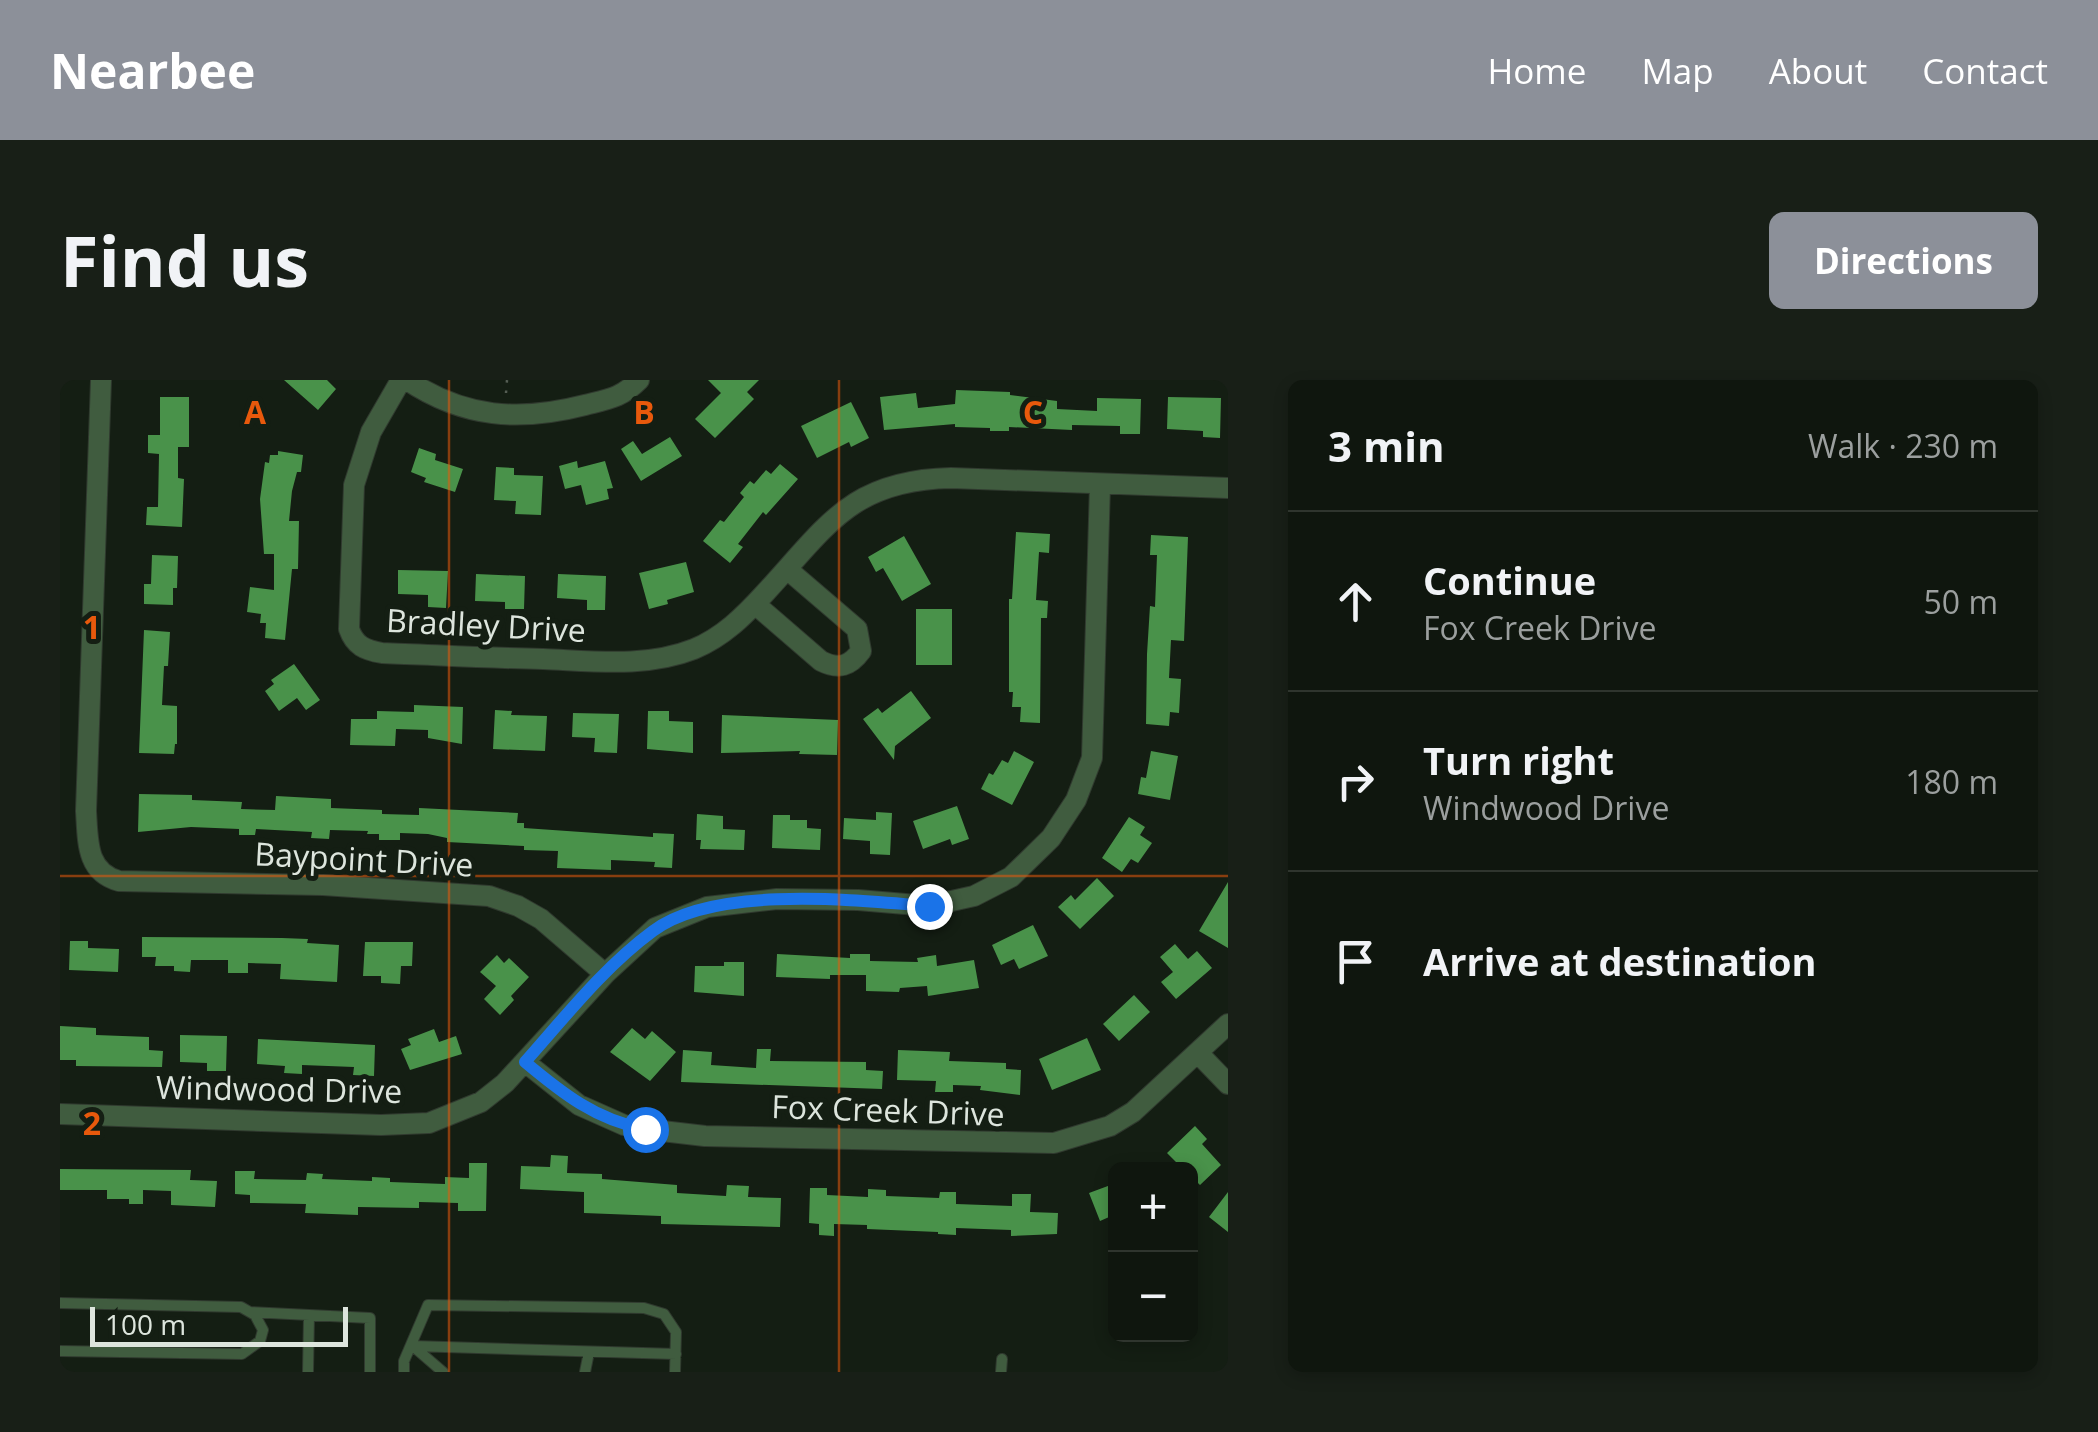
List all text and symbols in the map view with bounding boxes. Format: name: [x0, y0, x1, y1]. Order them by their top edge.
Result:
text: Nearbee: [50, 38, 255, 103]
text: Home: [1487, 47, 1586, 94]
text: Map: [1641, 47, 1714, 94]
text: About: [1769, 47, 1867, 94]
text: Contact: [1922, 47, 2048, 94]
text: Find us: [60, 212, 309, 308]
button: Directions: [1769, 212, 2038, 309]
text: A: [244, 390, 267, 433]
text: B: [633, 390, 655, 433]
text: C: [1023, 390, 1043, 433]
text: 3 min: [1328, 417, 1445, 474]
text: Walk · 230 m: [1808, 424, 1998, 467]
text: Continue: [1423, 554, 1596, 606]
icon: ahead: [1328, 574, 1383, 629]
text: 50 m: [1923, 580, 1998, 623]
street label: Bradley Drive: [385, 598, 587, 651]
text: 1: [83, 605, 101, 648]
text: Fox Creek Drive: [1423, 606, 1656, 649]
text: Turn right: [1423, 734, 1614, 786]
icon: right: [1328, 754, 1383, 809]
text: 180 m: [1905, 760, 1998, 803]
text: Windwood Drive: [1423, 786, 1669, 829]
street label: Baypoint Drive: [254, 831, 475, 886]
route end: [907, 884, 953, 930]
icon: arrive: [1328, 934, 1383, 989]
text: Arrive at destination: [1423, 935, 1817, 987]
street label: Windwood Drive: [155, 1065, 403, 1112]
street label: Fox Creek Drive: [771, 1084, 1005, 1135]
text: 2: [83, 1101, 101, 1144]
route start: [623, 1107, 669, 1153]
map controls: [1108, 1162, 1198, 1342]
button: +: [1108, 1162, 1198, 1252]
button: −: [1108, 1252, 1198, 1342]
scale bar: [90, 1302, 348, 1346]
text: 100 m: [105, 1305, 186, 1343]

